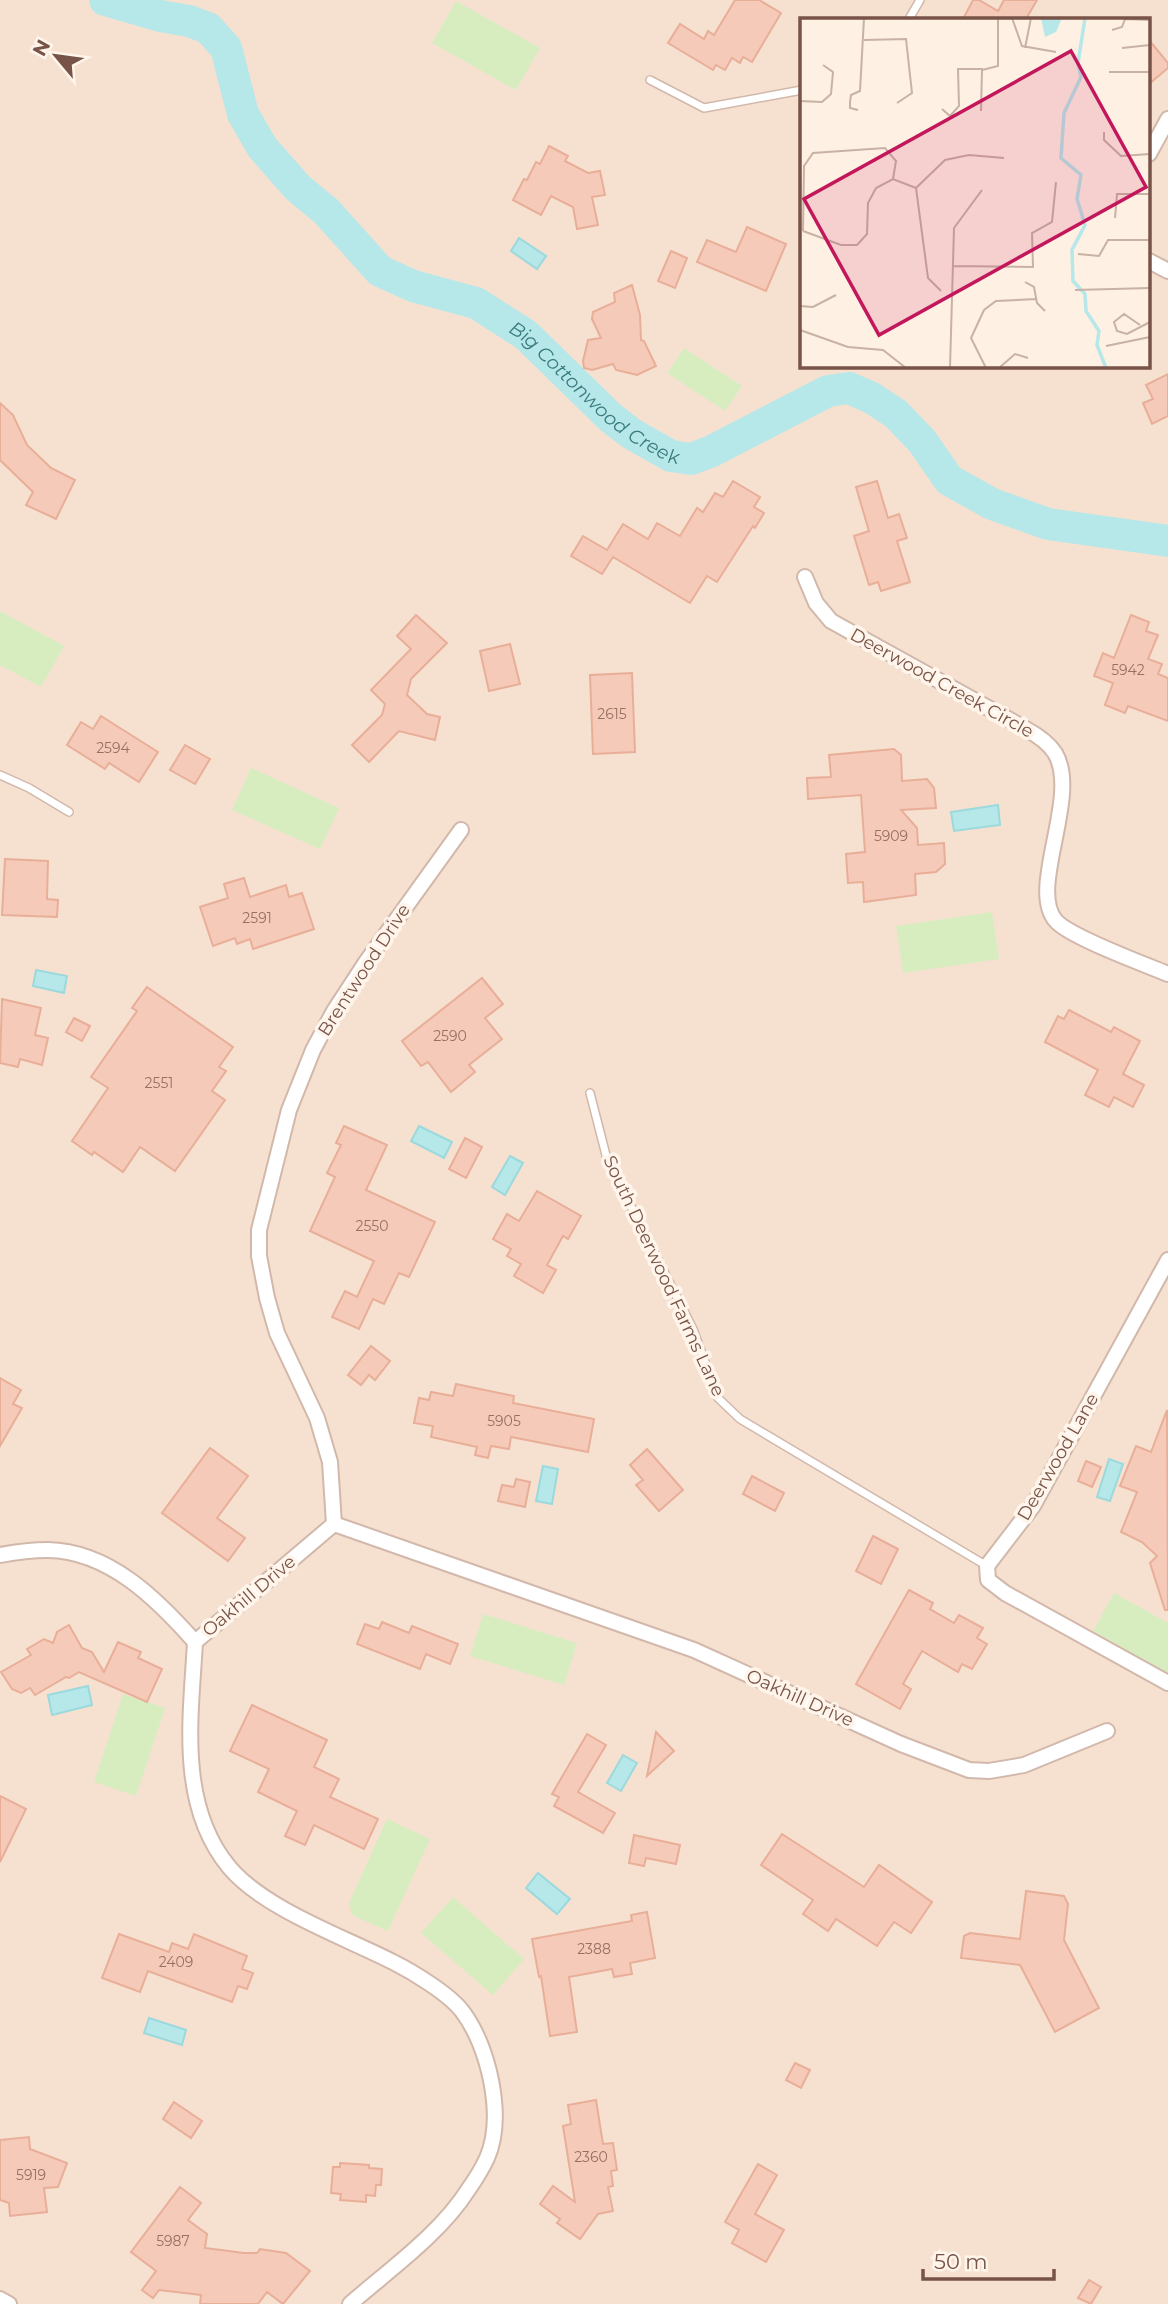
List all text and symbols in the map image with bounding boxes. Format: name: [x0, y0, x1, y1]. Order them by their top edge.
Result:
inset map: [800, 18, 1150, 368]
north arrow: [21, 21, 91, 91]
text: N: [28, 36, 55, 60]
water label: Big Cottonwood Creek: [505, 316, 682, 469]
street label: Deerwood Creek Circle: [846, 623, 1038, 743]
house number: 5942: [1111, 661, 1145, 679]
house number: 2615: [597, 705, 627, 723]
house number: 2594: [96, 739, 131, 757]
house number: 5909: [874, 827, 908, 845]
street label: Brentwood Drive: [313, 900, 415, 1040]
house number: 2591: [242, 909, 272, 927]
house number: 2590: [433, 1027, 467, 1045]
house number: 2551: [145, 1074, 173, 1092]
street label: South Deerwood Farms Lane: [598, 1152, 730, 1400]
house number: 2550: [356, 1217, 389, 1235]
street label: Deerwood Lane: [1013, 1389, 1103, 1525]
house number: 5905: [487, 1412, 521, 1430]
street label: Oakhill Drive: [198, 1551, 300, 1641]
street label: Oakhill Drive: [743, 1665, 857, 1731]
house number: 2388: [577, 1940, 611, 1958]
house number: 2409: [159, 1953, 193, 1971]
house number: 2360: [574, 2148, 608, 2166]
house number: 5919: [16, 2166, 46, 2184]
house number: 5987: [156, 2232, 190, 2250]
scale bar: [923, 2238, 1054, 2282]
text: 50 m: [934, 2249, 988, 2274]

